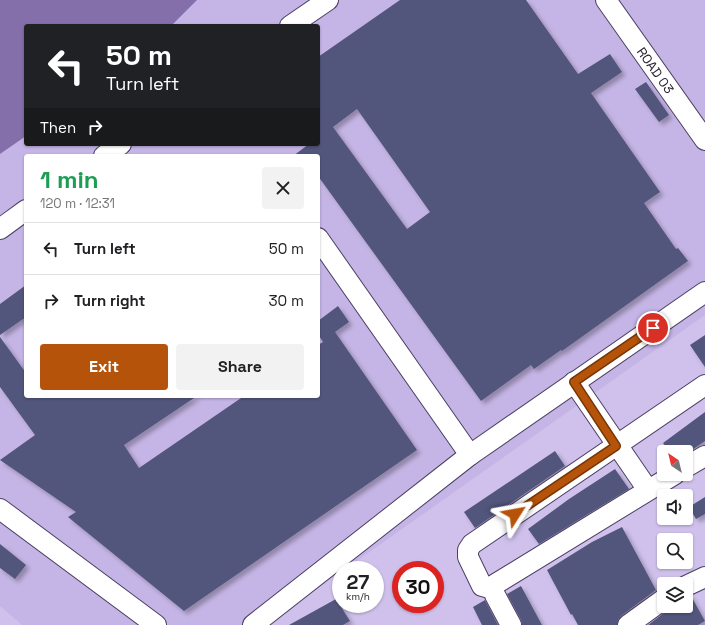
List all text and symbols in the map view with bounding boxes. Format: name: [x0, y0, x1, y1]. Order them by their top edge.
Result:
text: 50 m: [106, 37, 172, 73]
icon: left: [40, 40, 92, 92]
street label: ROAD 03: [633, 44, 678, 97]
text: Turn left: [106, 72, 179, 95]
icon: right: [84, 116, 106, 138]
text: Then: [40, 118, 76, 137]
text: 1 min: [40, 164, 99, 195]
button: close: [262, 167, 304, 209]
text: 120 m · 12:31: [40, 195, 115, 212]
icon: left: [40, 238, 62, 260]
text: Turn left: [74, 239, 136, 258]
text: 50 m: [269, 239, 304, 258]
icon: right: [40, 290, 62, 312]
text: Turn right: [74, 291, 145, 310]
text: 30 m: [269, 291, 304, 310]
pin: [636, 311, 670, 345]
icon: arrive: [642, 317, 664, 339]
button: Exit: [40, 344, 168, 390]
button: Share: [176, 344, 304, 390]
north arrow: [657, 445, 693, 481]
map controls: [657, 445, 693, 613]
button: sound: [657, 489, 693, 525]
position arrow: [494, 493, 536, 535]
button: search: [657, 533, 693, 569]
speed limit sign: 30: [392, 561, 444, 613]
text: 27: [347, 569, 369, 595]
button: layers: [657, 577, 693, 613]
text: km/h: [346, 590, 370, 603]

